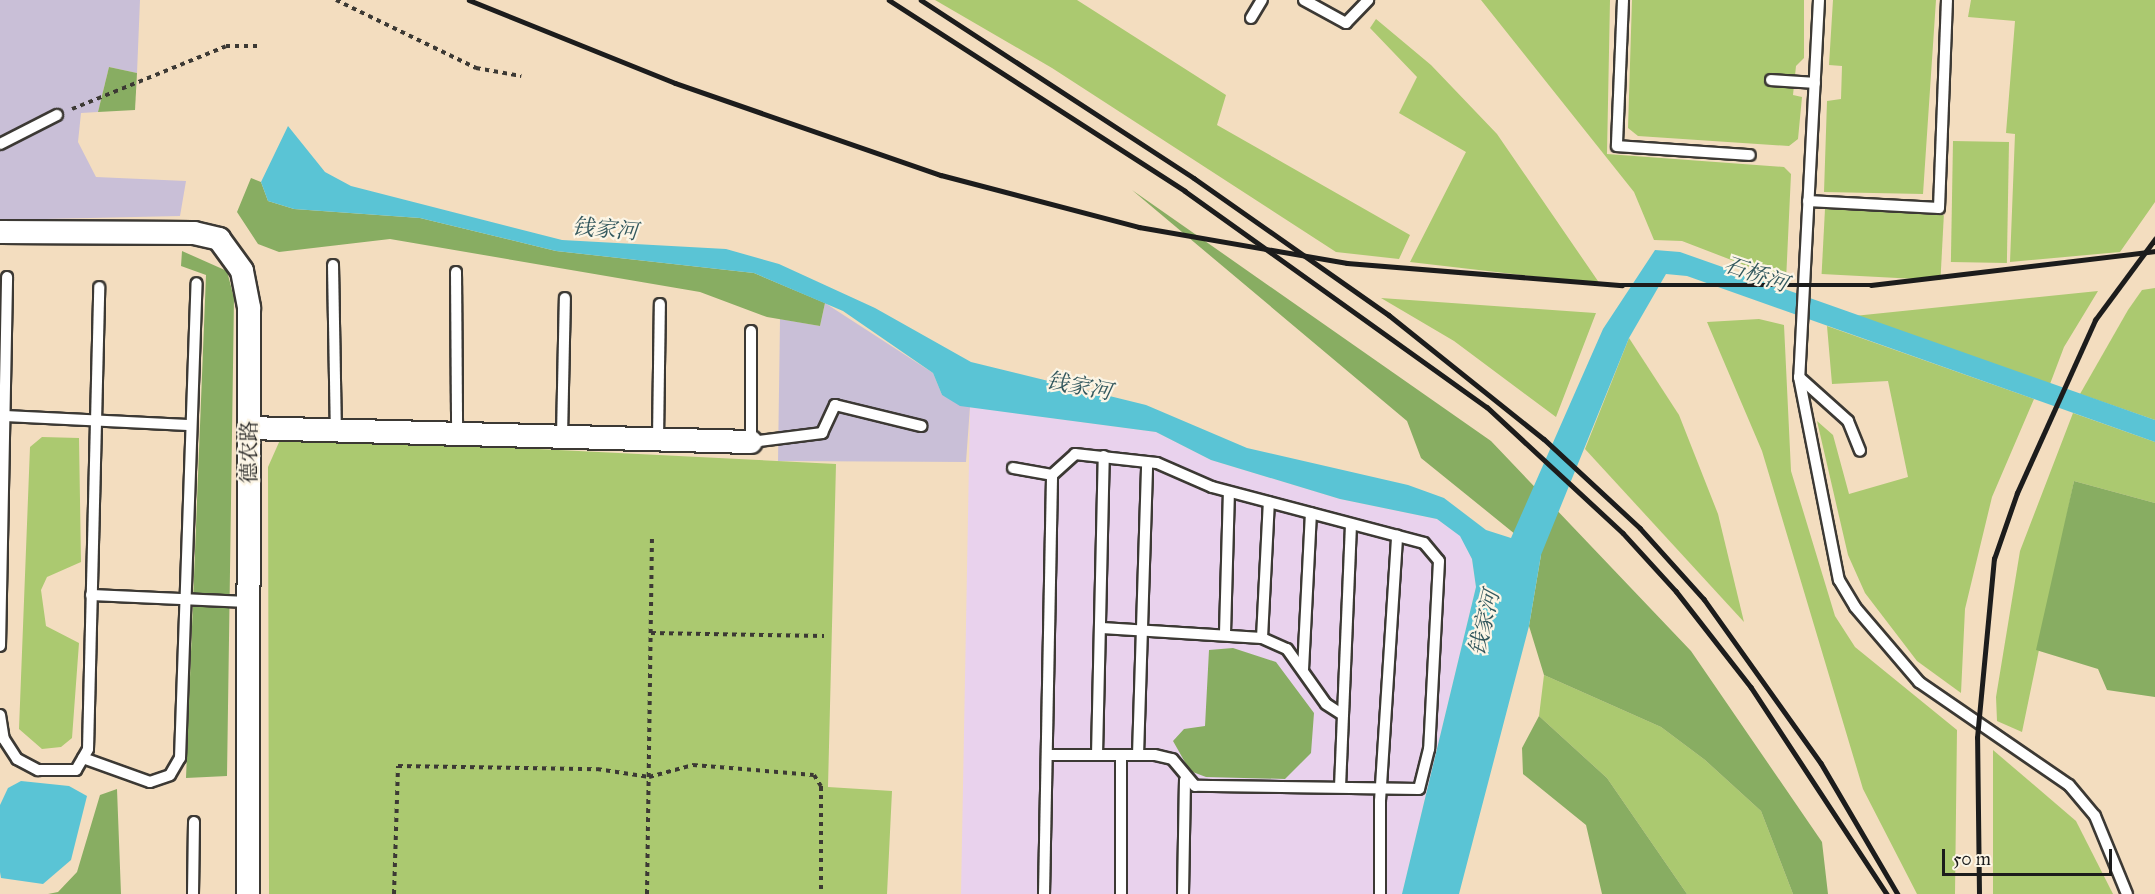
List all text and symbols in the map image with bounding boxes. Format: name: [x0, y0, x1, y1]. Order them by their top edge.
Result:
water label: 钱家河: [571, 213, 639, 245]
water label: 石桥河: [1721, 251, 1791, 297]
water label: 钱家河: [1044, 367, 1114, 405]
street label: 德农路: [236, 421, 262, 483]
water label: 钱家河: [1463, 588, 1505, 658]
scale bar: [1945, 837, 2114, 875]
text: 50 m: [1953, 848, 1991, 870]

